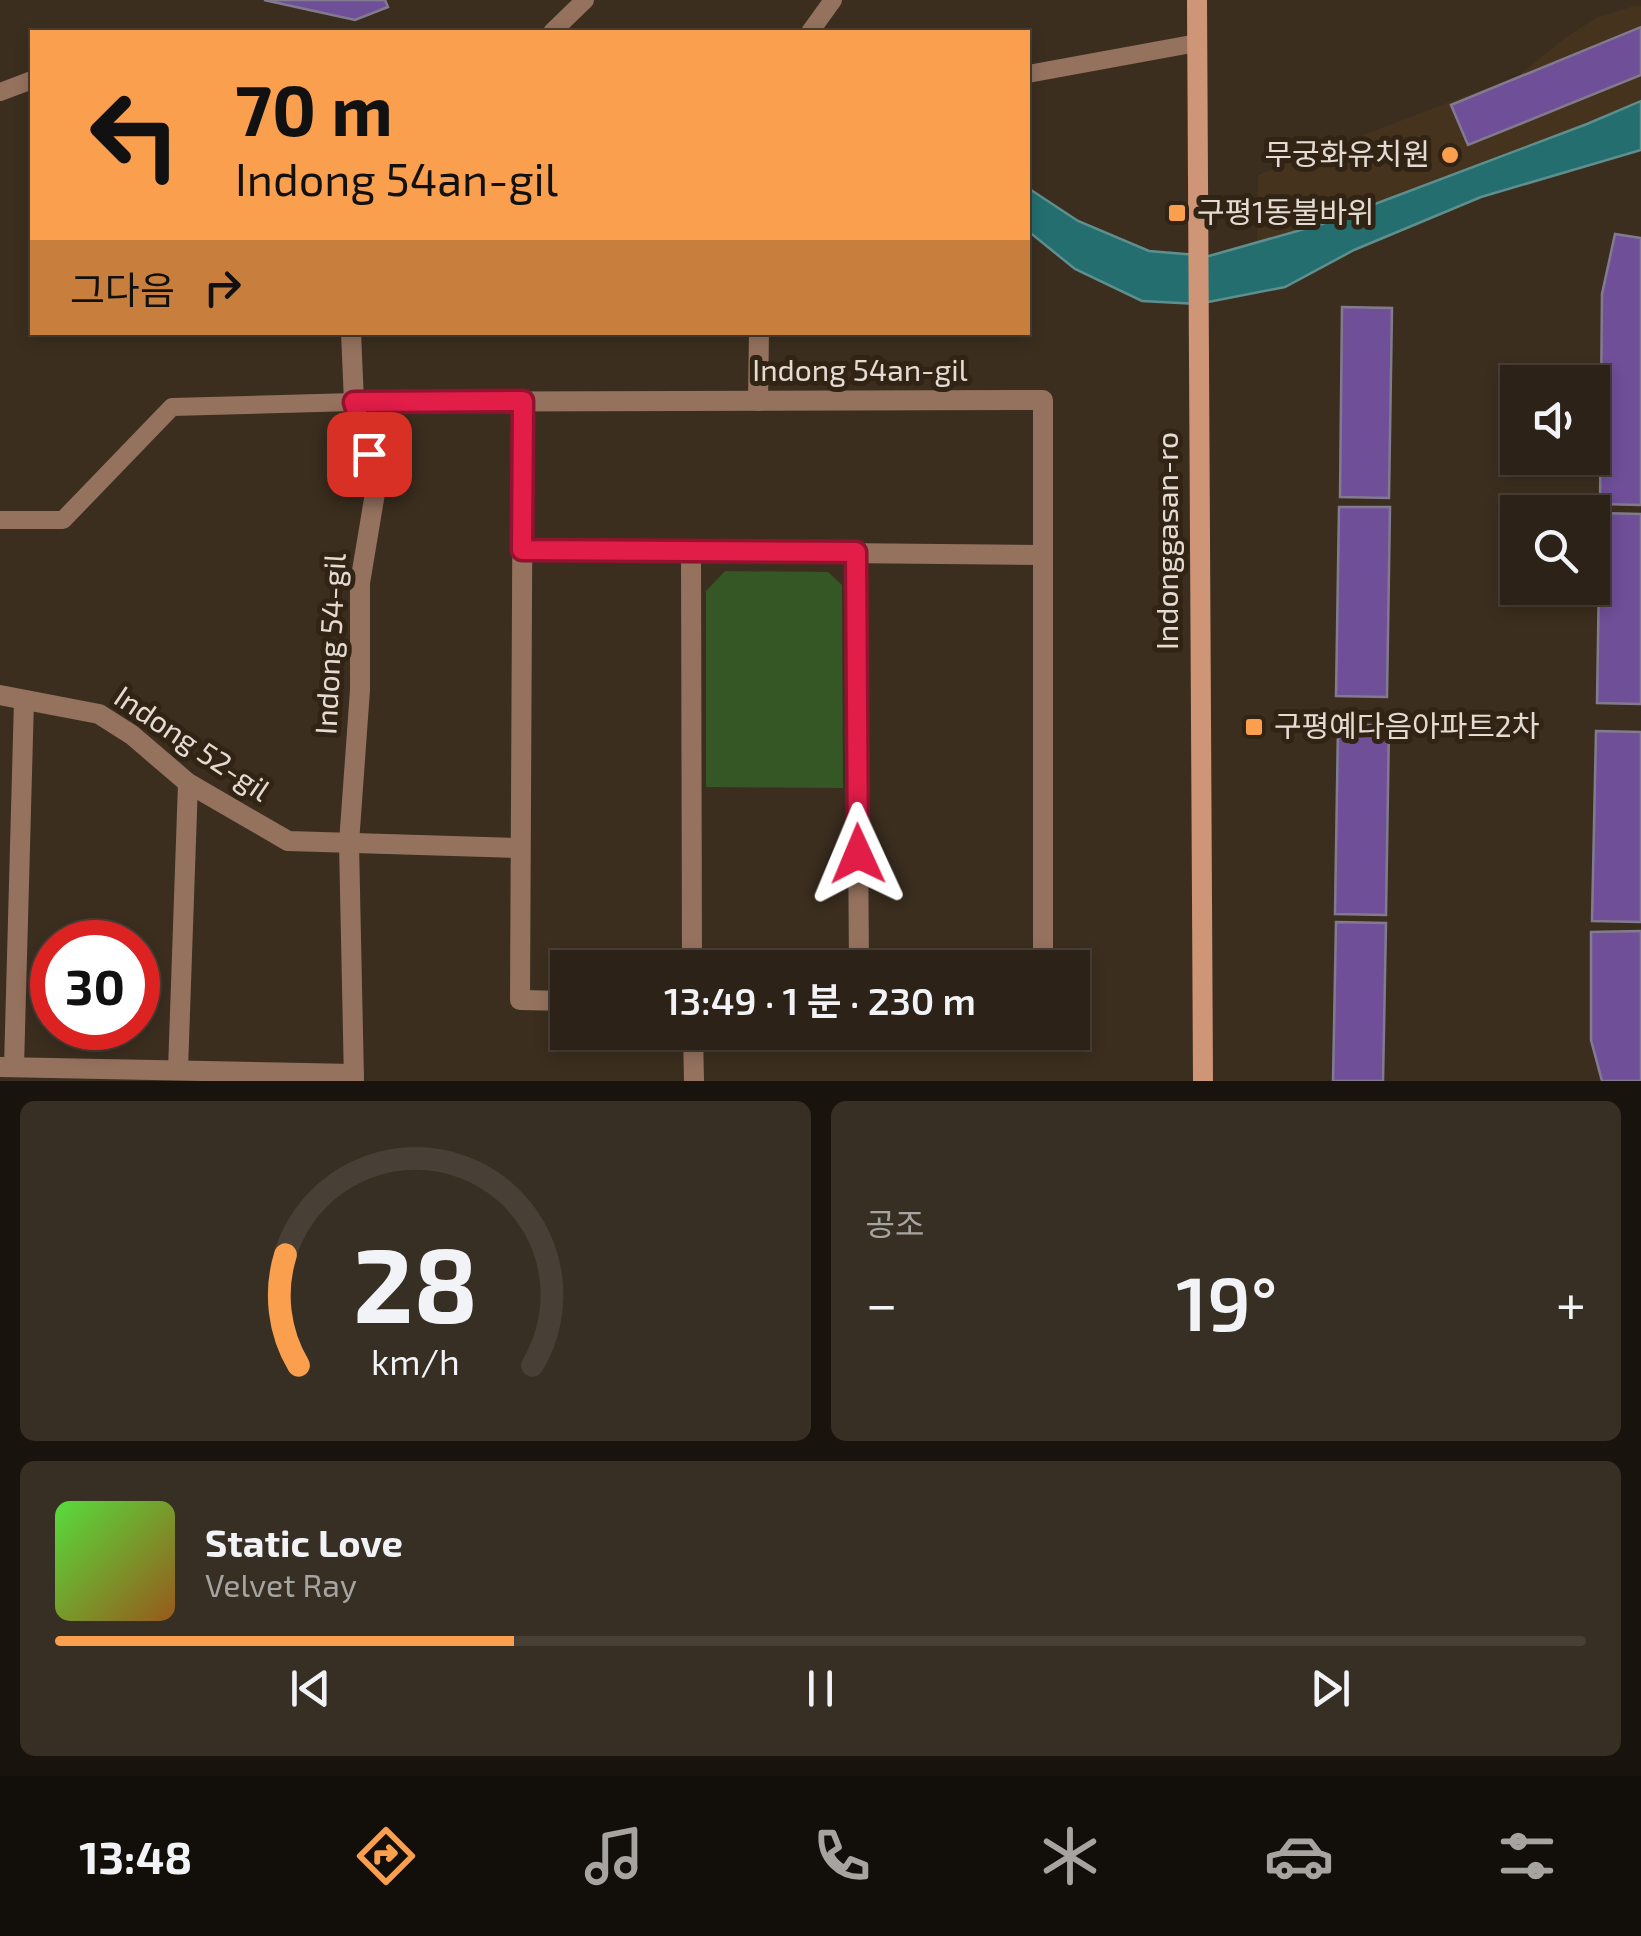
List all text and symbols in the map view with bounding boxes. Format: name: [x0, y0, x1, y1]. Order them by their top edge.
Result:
text: 70 m: [235, 66, 393, 150]
icon: left: [70, 70, 200, 200]
place label: 무궁화유치원: [1264, 135, 1430, 171]
marker: 무궁화유치원: [1439, 144, 1461, 166]
text: Indong 54an-gil: [235, 151, 558, 205]
place label: 구평1동불바위: [1197, 193, 1375, 229]
marker: 구평1동불바위: [1166, 202, 1188, 224]
icon: right: [195, 260, 250, 315]
text: 그다음: [70, 266, 175, 312]
street label: Indong 54an-gil: [752, 351, 968, 387]
map controls: [1500, 365, 1610, 605]
button: sound: [1500, 365, 1610, 475]
pin: [327, 412, 412, 497]
icon: arrive: [342, 427, 397, 482]
street label: Indonggasan-ro: [1148, 432, 1184, 650]
button: search: [1500, 495, 1610, 605]
street label: Indong 54-gil: [306, 552, 352, 735]
street label: Indong 52-gil: [108, 677, 278, 808]
place label: 구평예다음아파트2차: [1274, 707, 1539, 743]
marker: 구평예다음아파트2차: [1243, 716, 1265, 738]
position arrow: [806, 802, 910, 906]
speed limit sign: 30: [30, 920, 160, 1050]
text: 13:49 · 1 분 · 230 m: [664, 977, 976, 1023]
text: 공조: [866, 1204, 924, 1242]
text: 28: [353, 1219, 478, 1344]
text: 19°: [1176, 1256, 1277, 1346]
text: −: [866, 1269, 898, 1335]
text: +: [1556, 1269, 1586, 1335]
text: km/h: [371, 1339, 460, 1382]
text: Static Love: [205, 1519, 403, 1565]
text: Velvet Ray: [205, 1565, 357, 1603]
icon: previous: [283, 1661, 338, 1716]
icon: pause: [793, 1661, 848, 1716]
icon: next: [1303, 1661, 1358, 1716]
icon: directions: [351, 1821, 421, 1891]
icon: music: [579, 1821, 649, 1891]
icon: phone: [807, 1821, 877, 1891]
icon: climate: [1035, 1821, 1105, 1891]
icon: car: [1264, 1821, 1334, 1891]
icon: filters: [1492, 1821, 1562, 1891]
text: 13:48: [79, 1829, 192, 1883]

